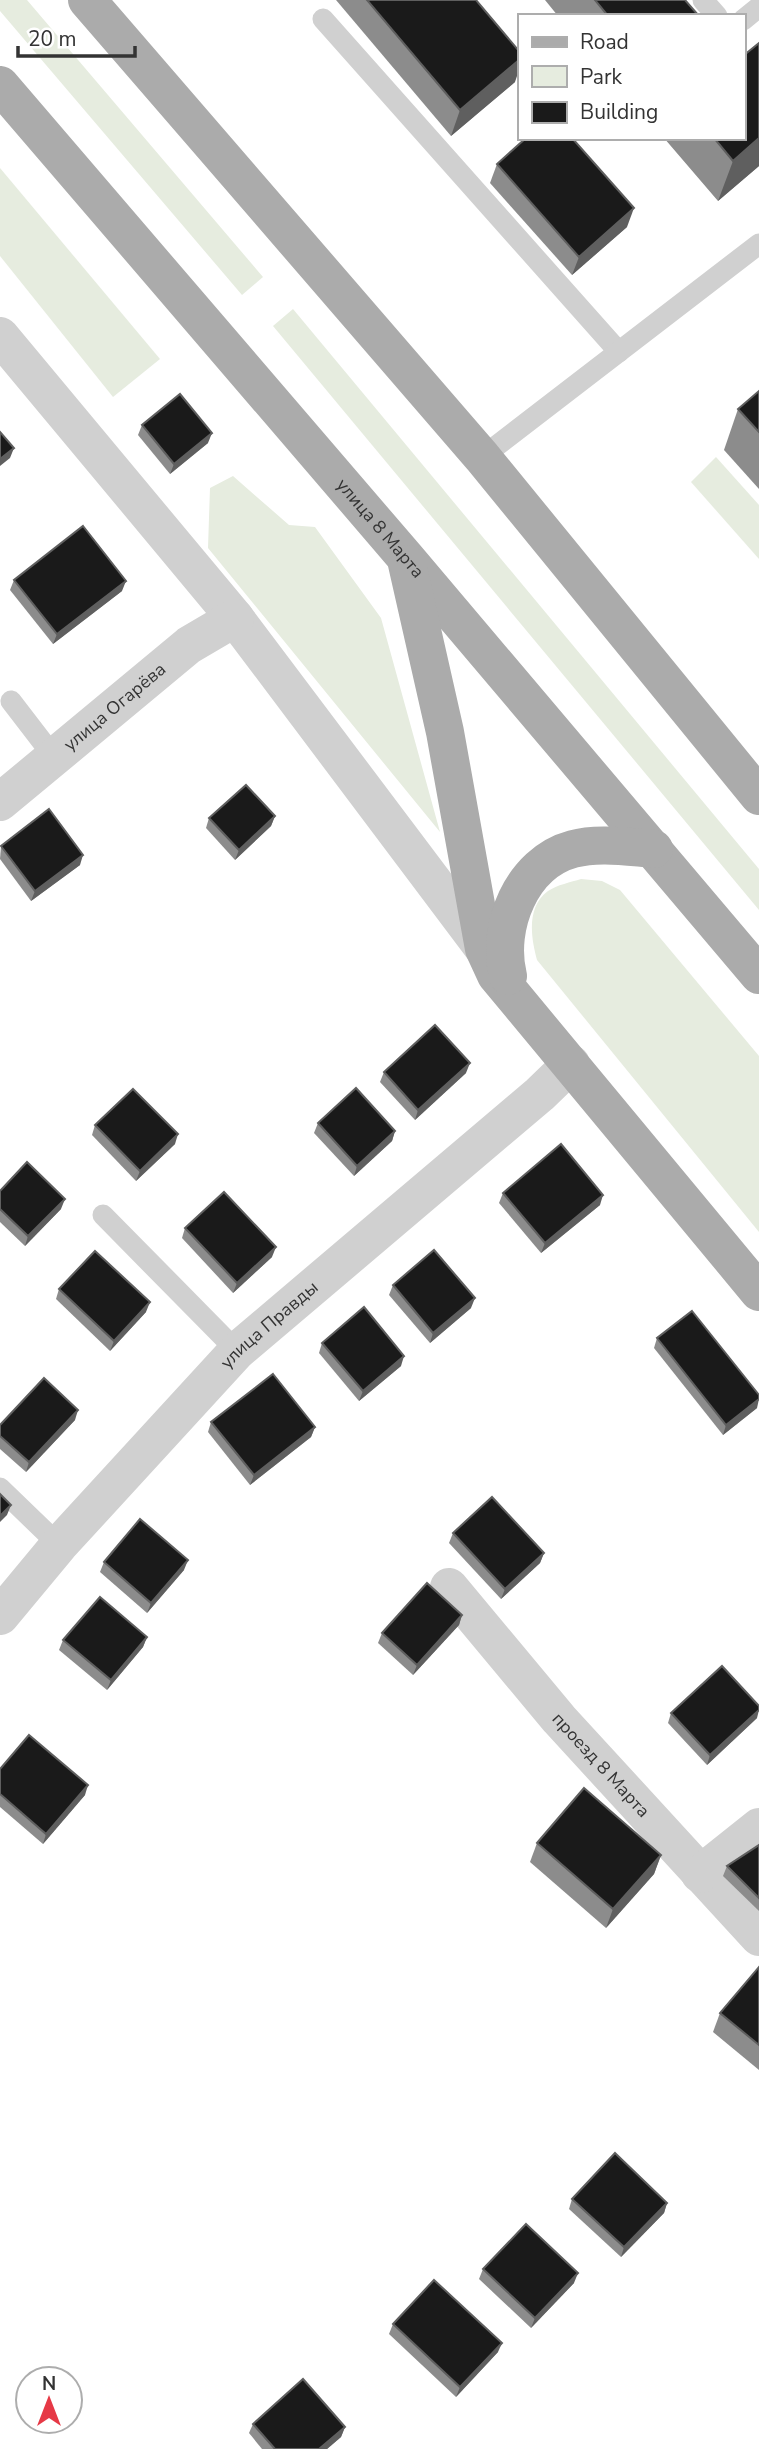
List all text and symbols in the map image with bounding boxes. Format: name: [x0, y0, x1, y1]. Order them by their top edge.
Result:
scale bar: [18, 14, 135, 58]
legend: [518, 14, 745, 140]
text: 20 m: [28, 25, 77, 53]
text: Road: [580, 28, 629, 56]
text: Park: [580, 63, 622, 91]
text: Building: [580, 98, 658, 126]
street label: улица 8 Марта: [331, 473, 430, 583]
street label: улица Огарёва: [58, 657, 171, 756]
street label: улица Правды: [215, 1275, 323, 1374]
street label: проезд 8 Марта: [547, 1707, 655, 1822]
north arrow: [14, 2365, 84, 2435]
text: N: [42, 2371, 56, 2397]

